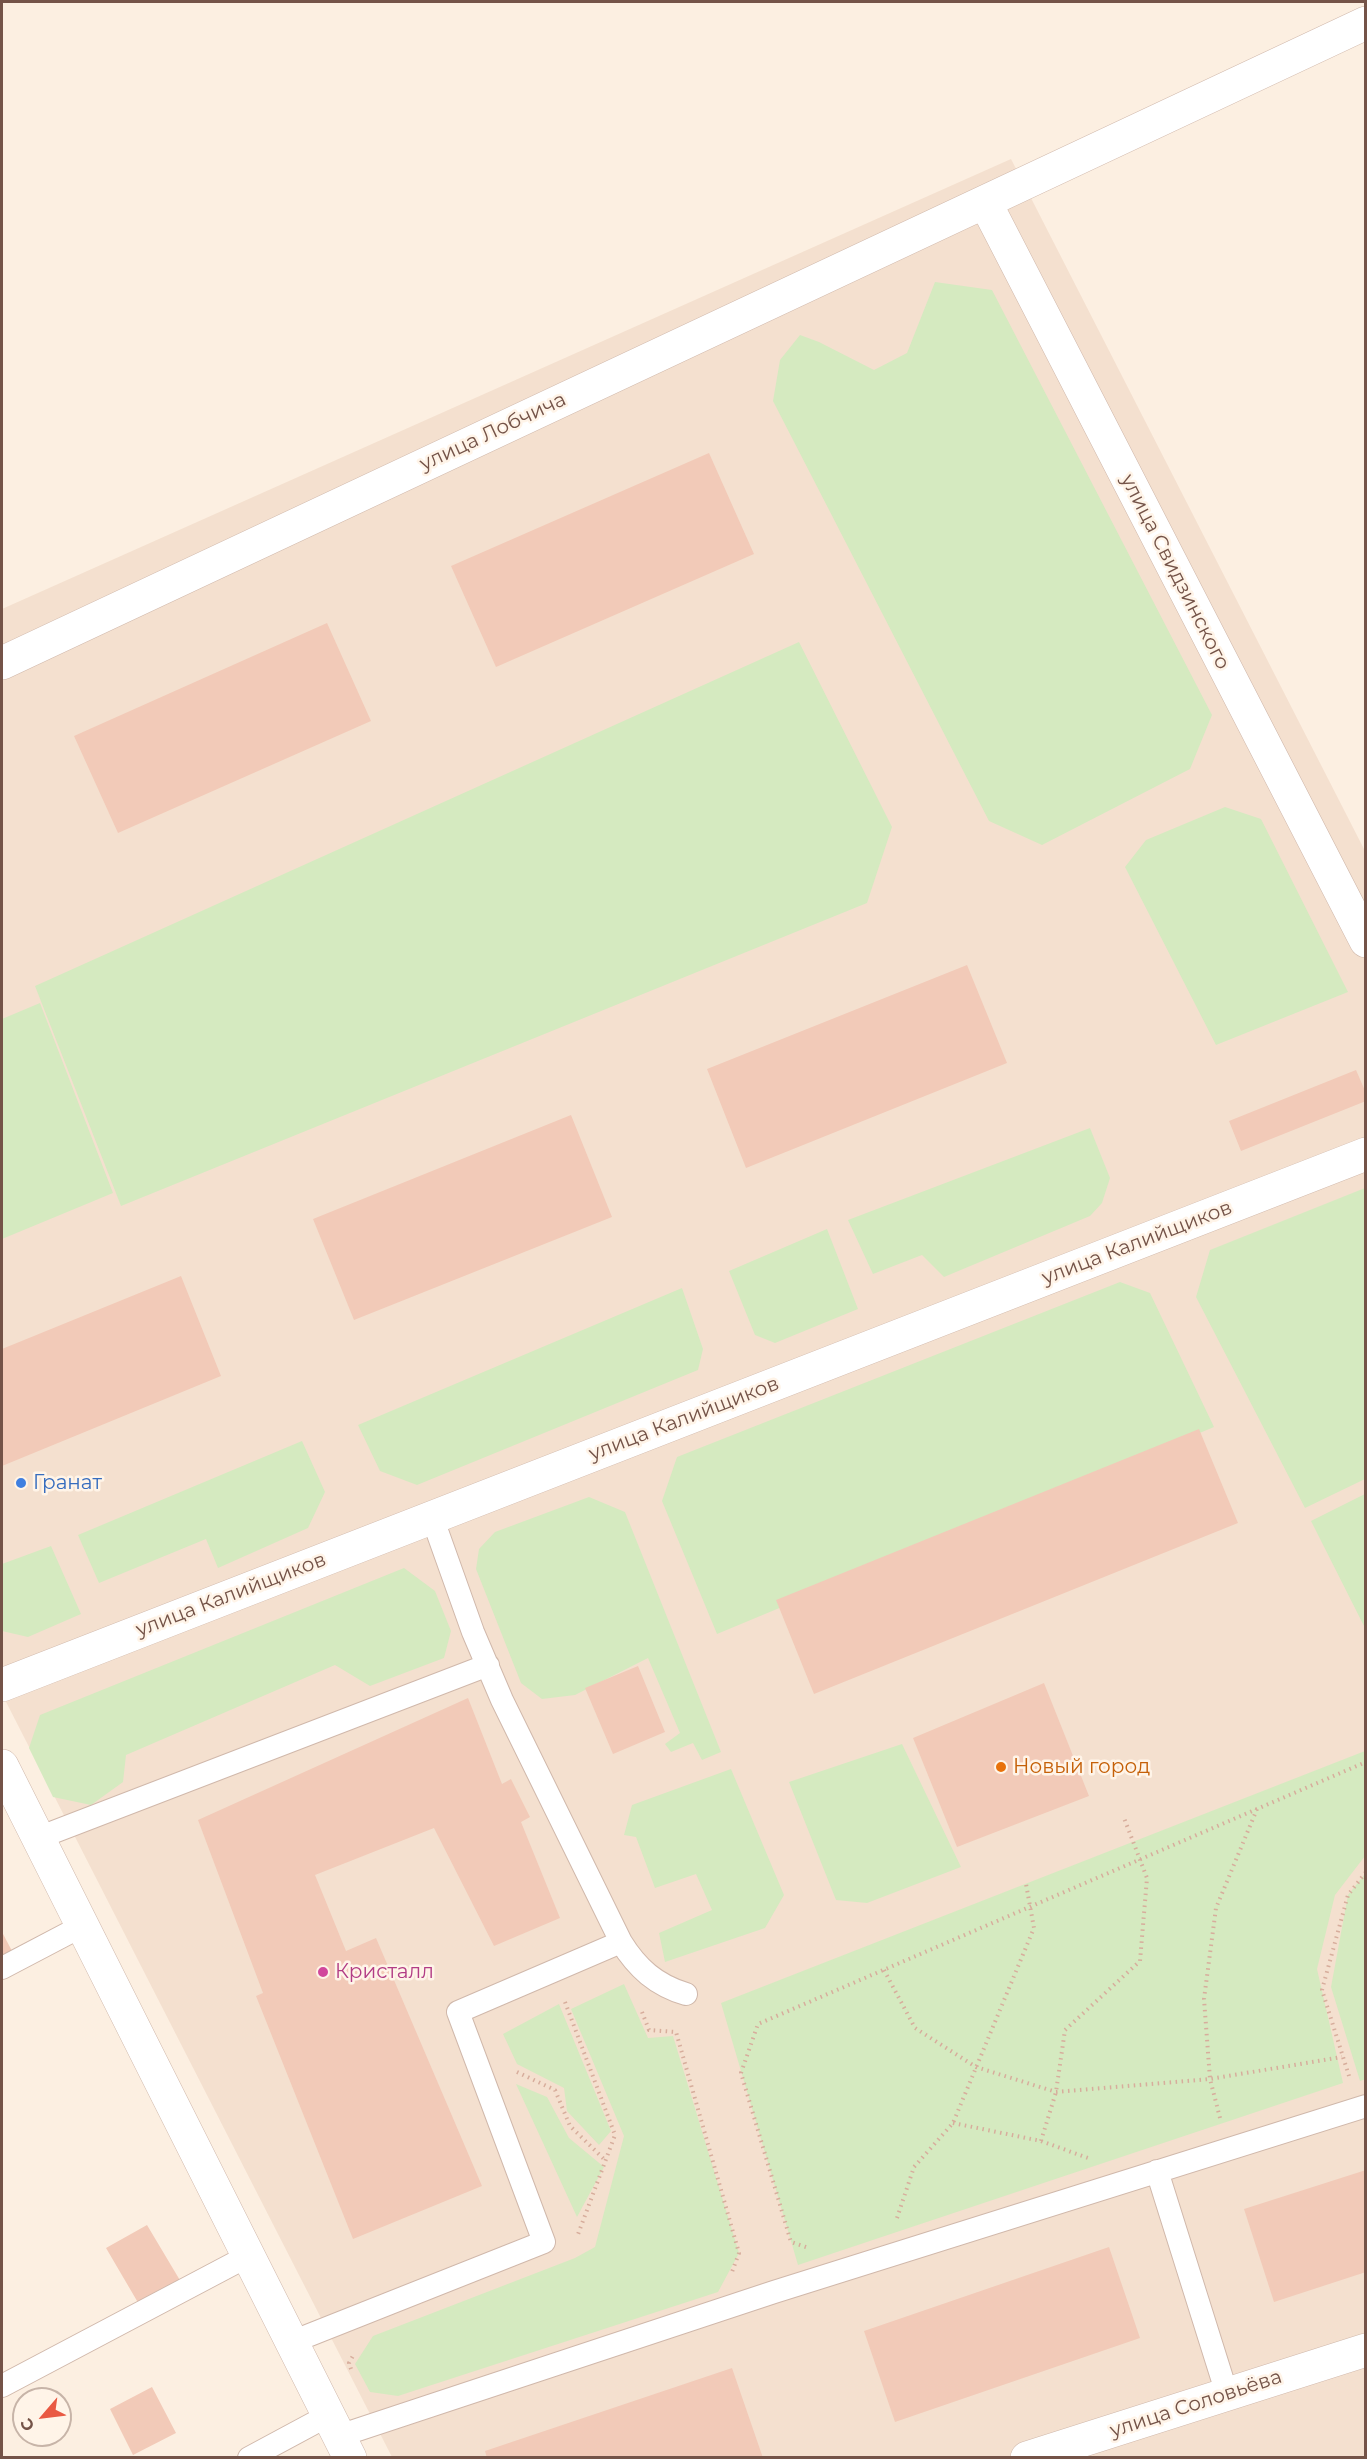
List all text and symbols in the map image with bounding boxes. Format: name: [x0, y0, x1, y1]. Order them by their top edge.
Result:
street label: улица Лобчича: [416, 388, 570, 476]
street label: улица Свидзинского: [1115, 470, 1235, 674]
street label: улица Калийщиков: [1039, 1196, 1235, 1290]
street label: улица Калийщиков: [586, 1372, 782, 1466]
place label: Гранат: [33, 1471, 102, 1495]
marker: Гранат: [14, 1476, 28, 1490]
street label: улица Калийщиков: [133, 1548, 329, 1642]
place label: Новый город: [1013, 1755, 1150, 1779]
marker: Новый город: [994, 1760, 1008, 1774]
place label: Кристалл: [335, 1960, 434, 1984]
marker: Кристалл: [316, 1965, 330, 1979]
street label: улица Соловьёва: [1107, 2365, 1285, 2443]
north arrow: [12, 2387, 72, 2447]
text: С: [16, 2415, 39, 2434]

